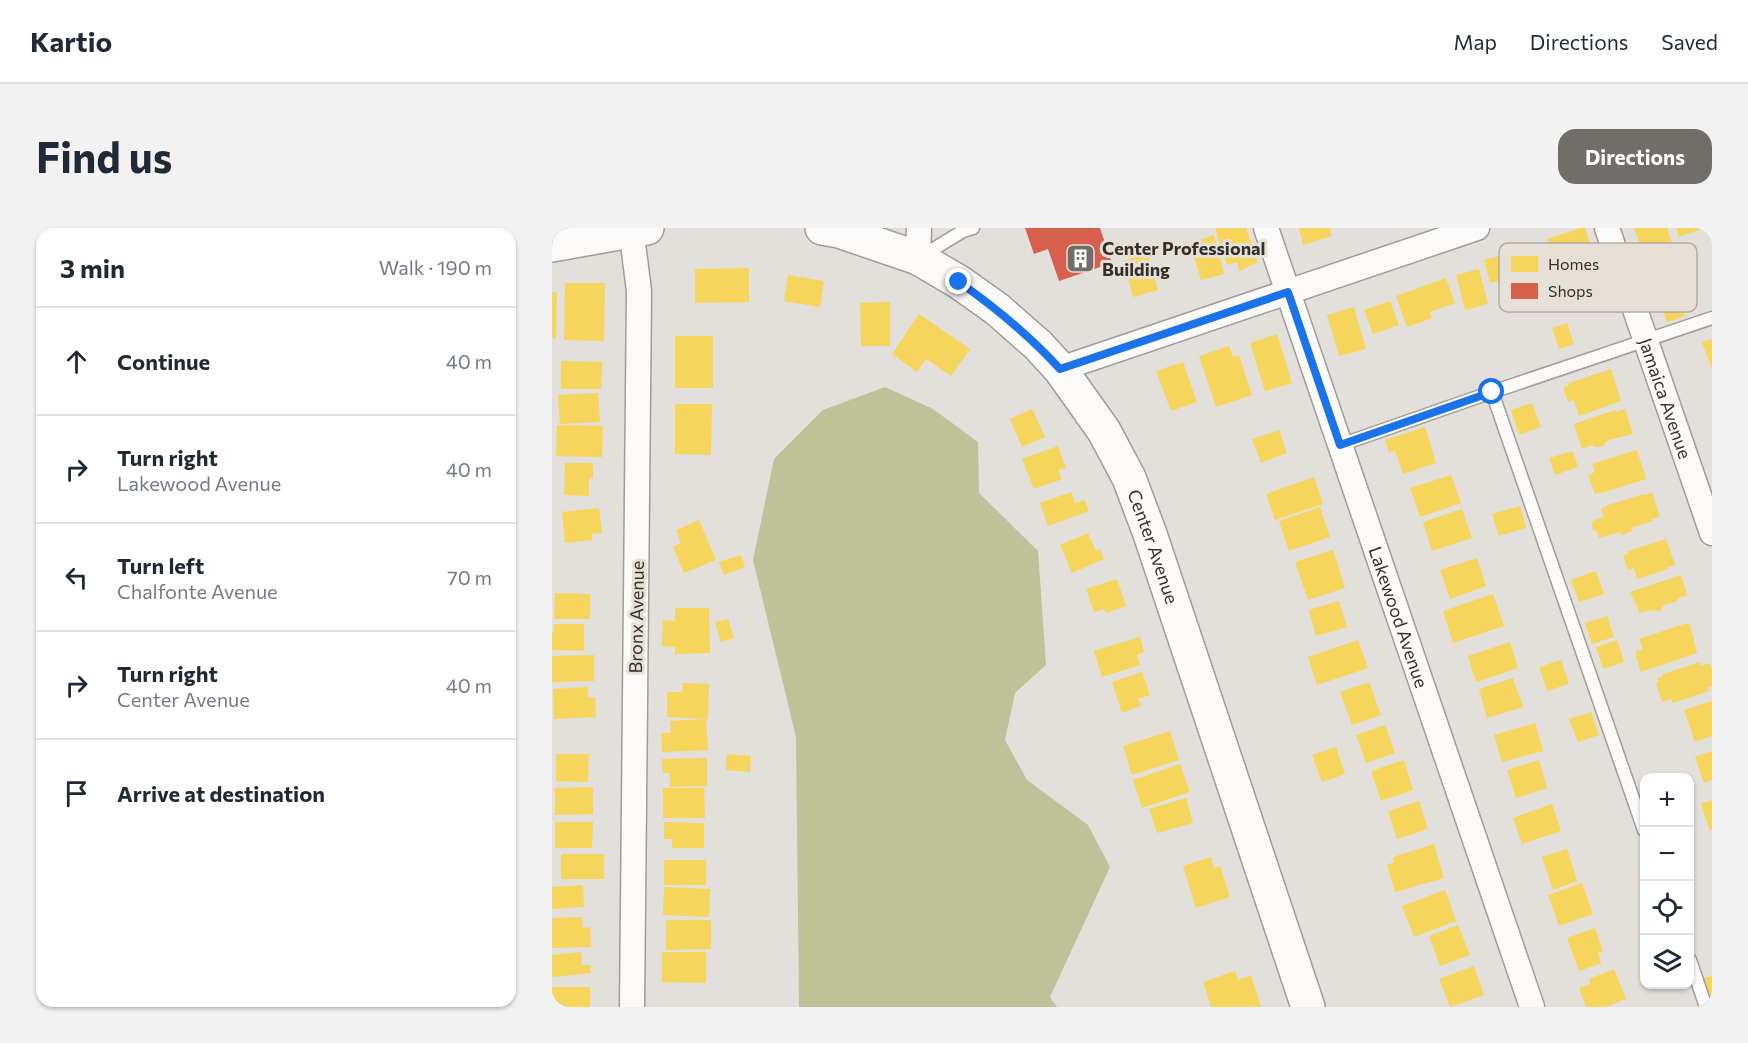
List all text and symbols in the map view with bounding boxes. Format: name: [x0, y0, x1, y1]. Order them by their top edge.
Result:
text: Kartio: [30, 24, 112, 58]
text: Map: [1454, 29, 1497, 54]
text: Directions: [1530, 29, 1628, 54]
text: Saved: [1661, 29, 1718, 54]
button: Directions: [1558, 129, 1712, 184]
text: Find us: [36, 130, 172, 182]
place label: Center Professional Building: [1102, 237, 1265, 280]
building icon: Center Professional Building: [1065, 242, 1097, 274]
legend: [1499, 243, 1697, 312]
text: 3 min: [60, 252, 125, 283]
text: Homes: [1548, 254, 1599, 273]
text: Walk · 190 m: [379, 255, 492, 279]
route end: [945, 268, 971, 294]
text: Shops: [1548, 281, 1593, 300]
street label: Jamaica Avenue: [1635, 335, 1697, 461]
icon: ahead: [60, 345, 93, 378]
text: Continue: [117, 348, 210, 375]
text: 40 m: [446, 349, 492, 373]
route start: [1478, 378, 1504, 404]
text: Turn right: [117, 444, 218, 471]
icon: right: [60, 453, 93, 486]
text: 40 m: [446, 457, 492, 481]
text: Lakewood Avenue: [117, 471, 281, 495]
street label: Center Avenue: [1123, 486, 1183, 606]
street label: Lakewood Avenue: [1365, 543, 1433, 690]
text: Turn left: [117, 552, 204, 579]
icon: left: [60, 561, 93, 594]
street label: Bronx Avenue: [624, 561, 648, 673]
text: 70 m: [447, 565, 492, 589]
text: Chalfonte Avenue: [117, 579, 278, 603]
text: Turn right: [117, 660, 218, 687]
icon: right: [60, 669, 93, 702]
text: 40 m: [446, 673, 492, 697]
text: Center Avenue: [117, 687, 250, 711]
map controls: [1640, 773, 1694, 989]
button: +: [1640, 773, 1694, 827]
icon: arrive: [60, 777, 93, 810]
text: Arrive at destination: [117, 780, 325, 807]
button: −: [1640, 827, 1694, 881]
button: locate: [1640, 881, 1694, 935]
button: layers: [1640, 935, 1694, 989]

